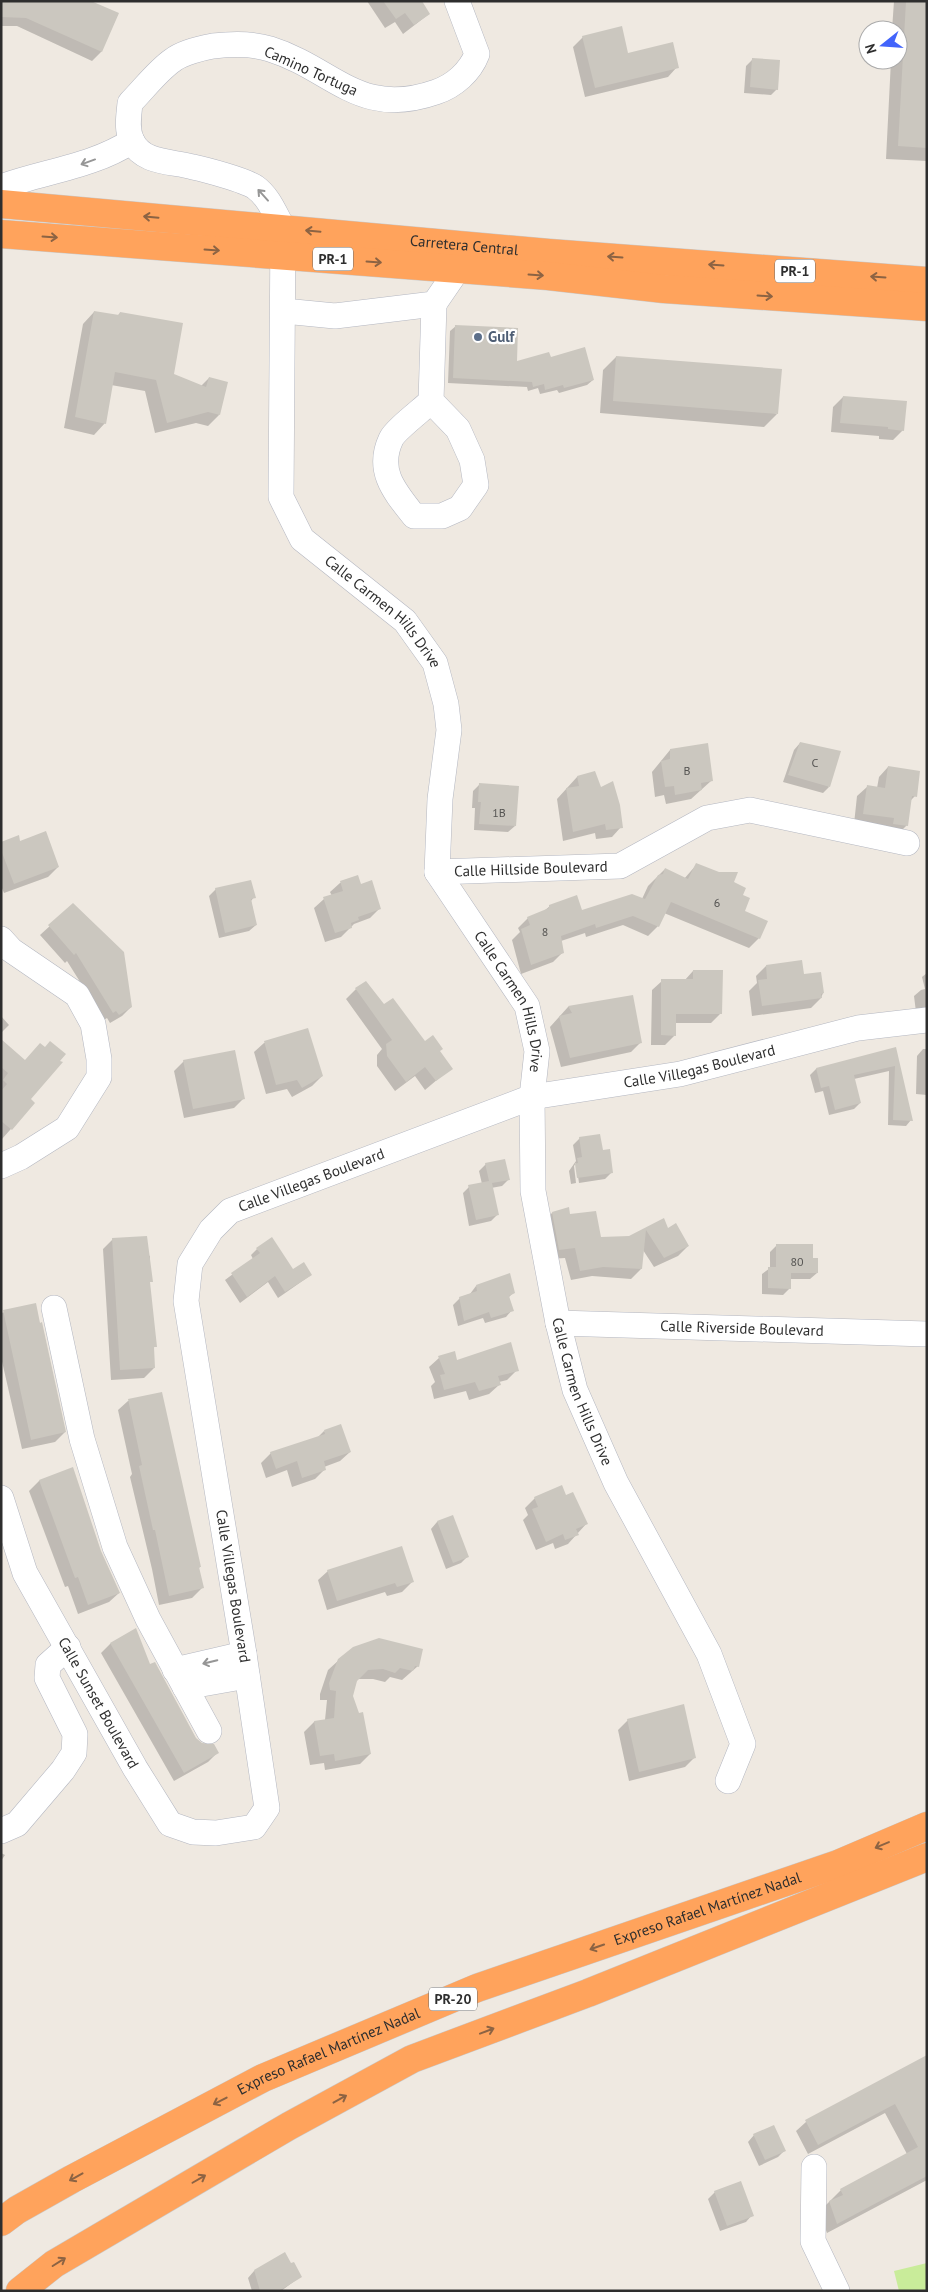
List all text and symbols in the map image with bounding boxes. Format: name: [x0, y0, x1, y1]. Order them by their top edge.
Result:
north arrow: [858, 20, 908, 70]
street label: Camino Tortuga: [261, 41, 361, 100]
text: N: [861, 42, 881, 56]
one-way arrow: [81, 158, 96, 167]
one-way arrow: [257, 189, 268, 202]
one-way arrow: [144, 212, 160, 222]
one-way arrow: [306, 226, 322, 236]
street label: Carretera Central: [409, 231, 520, 259]
one-way arrow: [42, 233, 58, 242]
one-way arrow: [204, 245, 220, 255]
road number: PR-1: [313, 248, 353, 270]
one-way arrow: [607, 253, 623, 262]
one-way arrow: [366, 258, 382, 267]
one-way arrow: [708, 260, 724, 269]
road number: PR-1: [775, 260, 815, 282]
one-way arrow: [528, 270, 544, 280]
one-way arrow: [870, 272, 886, 282]
one-way arrow: [757, 291, 773, 300]
place label: Gulf: [488, 327, 516, 346]
marker: Gulf: [472, 331, 484, 343]
street label: Calle Carmen Hills Drive: [321, 551, 446, 669]
house number: C: [812, 755, 819, 770]
house number: B: [683, 763, 691, 778]
house number: 1B: [492, 805, 506, 820]
street label: Calle Hillside Boulevard: [454, 856, 608, 880]
house number: 6: [714, 895, 720, 910]
house number: 8: [542, 924, 548, 939]
street label: Calle Carmen Hills Drive: [470, 927, 547, 1073]
street label: Calle Villegas Boulevard: [622, 1040, 777, 1092]
street label: Calle Villegas Boulevard: [235, 1144, 387, 1216]
house number: 80: [790, 1254, 804, 1269]
street label: Calle Carmen Hills Drive: [548, 1316, 617, 1468]
street label: Calle Riverside Boulevard: [660, 1316, 824, 1340]
street label: Calle Villegas Boulevard: [212, 1508, 255, 1664]
street label: Calle Sunset Boulevard: [54, 1634, 143, 1772]
one-way arrow: [202, 1658, 218, 1667]
one-way arrow: [875, 1841, 890, 1851]
street label: Expreso Rafael Martínez Nadal: [611, 1867, 804, 1949]
one-way arrow: [590, 1943, 605, 1952]
road number: PR-20: [429, 1988, 477, 2010]
street label: Expreso Rafael Martínez Nadal: [234, 2003, 423, 2099]
one-way arrow: [479, 2026, 495, 2035]
one-way arrow: [332, 2093, 347, 2103]
one-way arrow: [213, 2097, 228, 2106]
one-way arrow: [69, 2172, 84, 2182]
one-way arrow: [191, 2174, 206, 2184]
one-way arrow: [51, 2256, 65, 2266]

